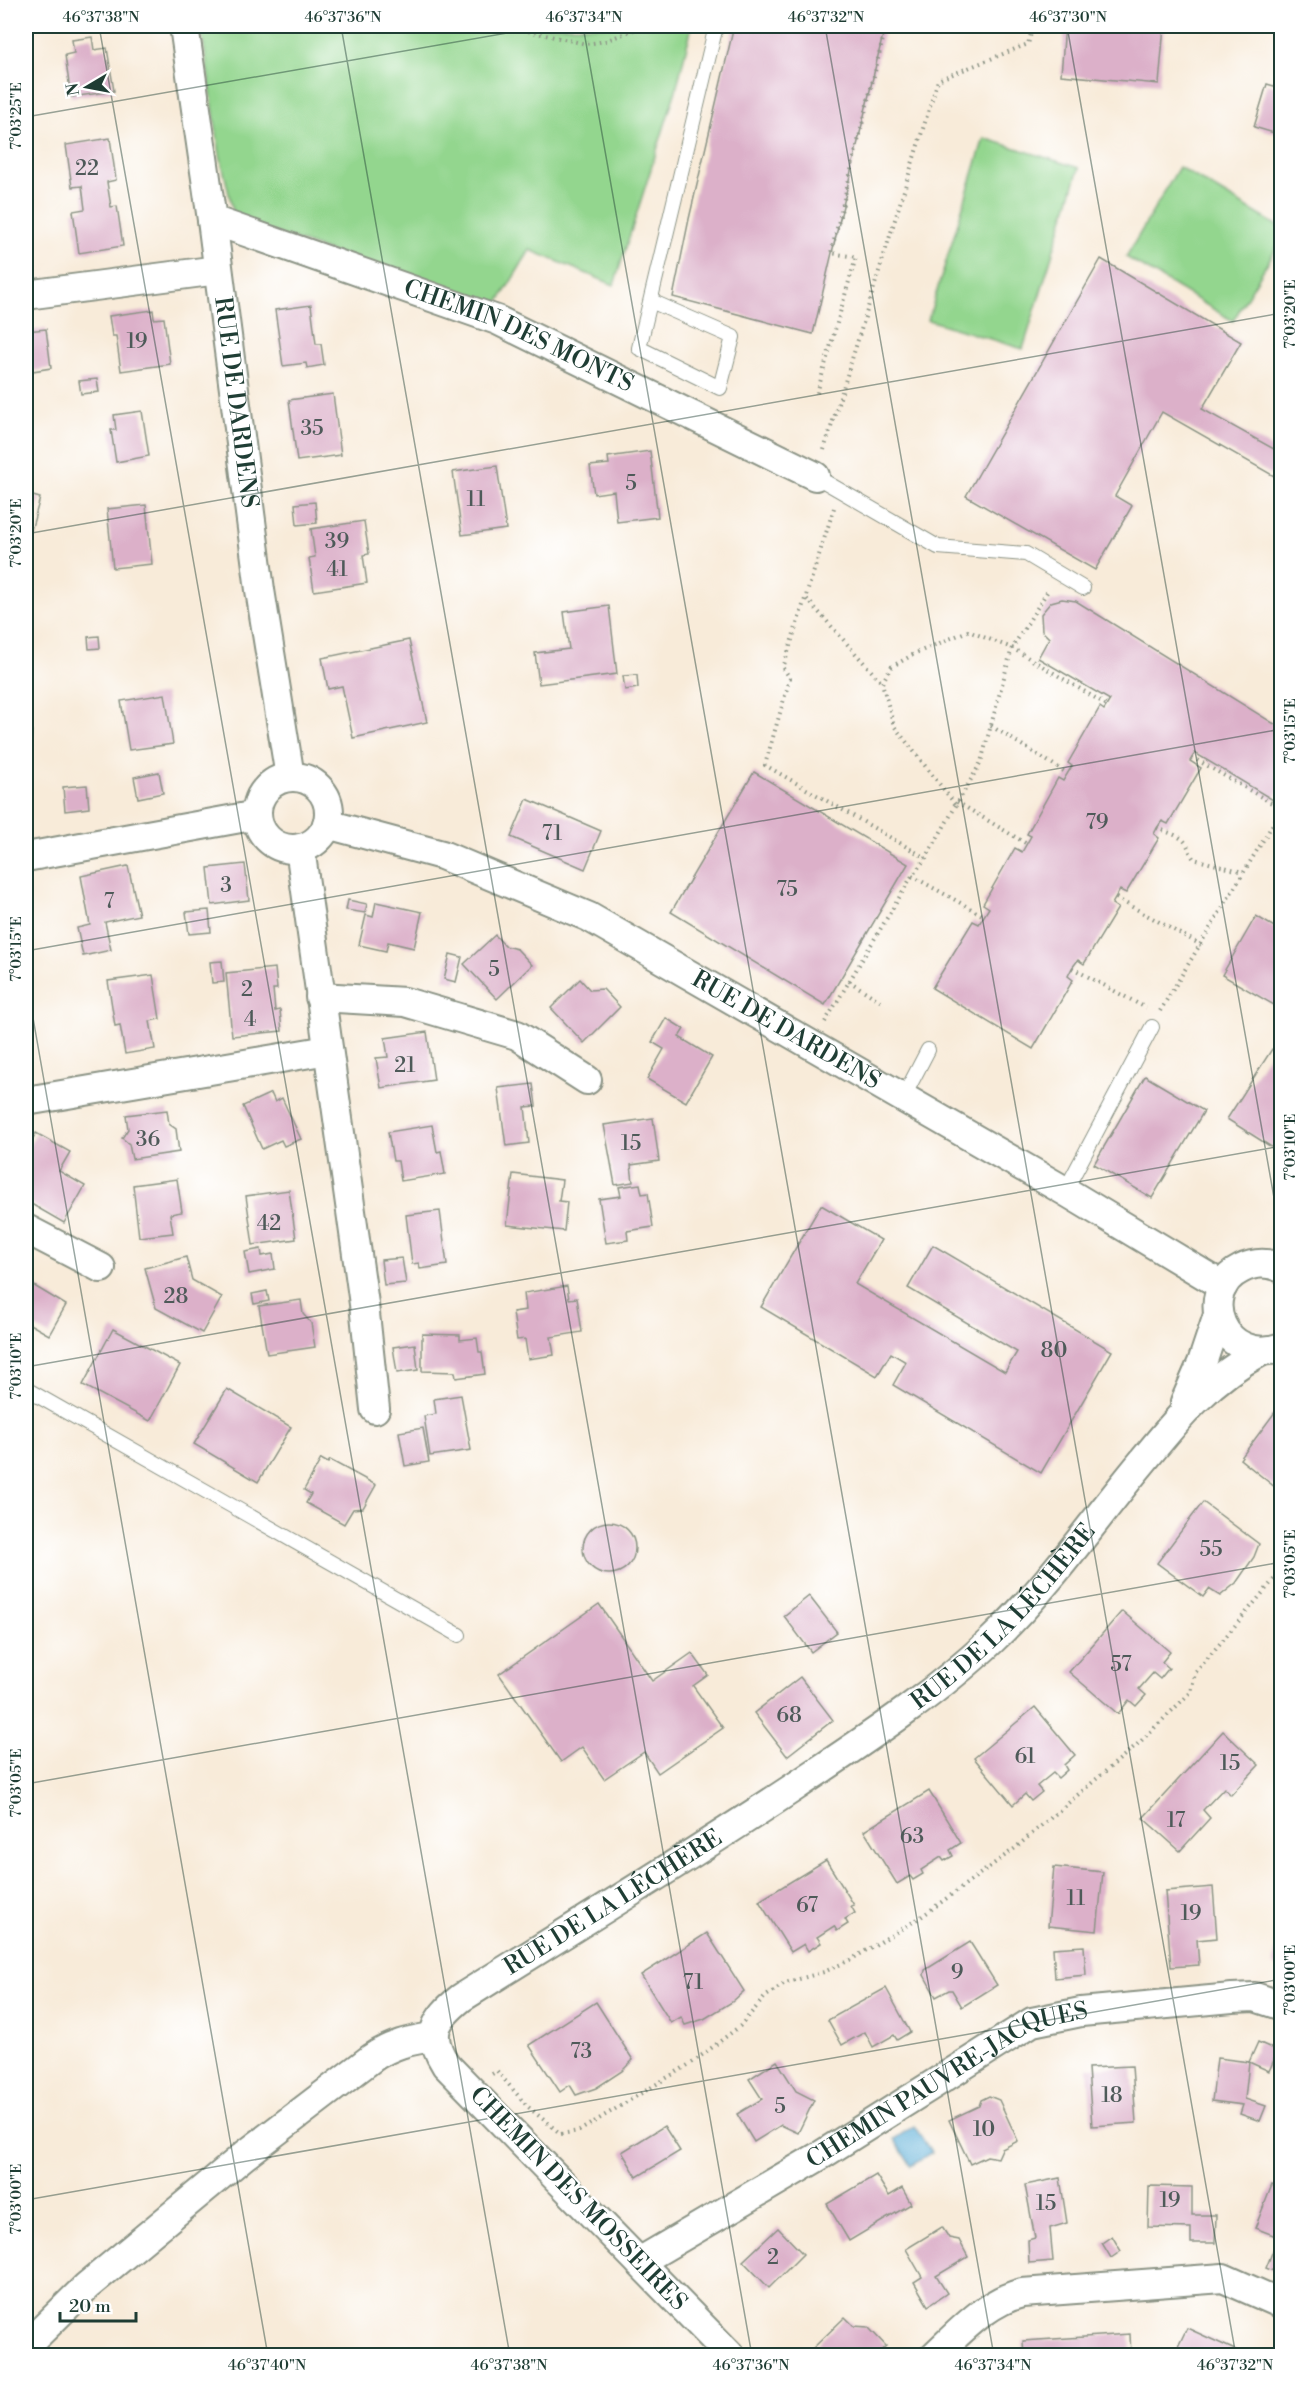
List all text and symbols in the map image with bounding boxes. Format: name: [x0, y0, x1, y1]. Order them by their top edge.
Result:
text: 46°37'38"N: [63, 8, 139, 27]
text: 46°37'36"N: [305, 8, 381, 27]
text: 46°37'34"N: [546, 8, 622, 27]
text: 46°37'32"N: [788, 8, 864, 27]
text: 46°37'30"N: [1029, 8, 1107, 27]
north arrow: [57, 57, 117, 117]
text: N: [62, 81, 84, 97]
text: 7°03'25"E: [7, 82, 26, 150]
house number: 22: [75, 156, 99, 182]
street label: CHEMIN DES MONTS: [399, 273, 638, 400]
text: 7°03'20"E: [1281, 279, 1300, 349]
street label: RUE DE DARDENS: [207, 295, 264, 510]
house number: 19: [126, 329, 148, 355]
house number: 35: [300, 416, 324, 442]
house number: 5: [625, 471, 637, 497]
house number: 11: [467, 487, 485, 513]
text: 7°03'20"E: [7, 498, 26, 568]
house number: 39: [325, 529, 349, 555]
house number: 41: [326, 557, 348, 583]
text: 7°03'15"E: [1281, 698, 1300, 764]
house number: 79: [1086, 810, 1108, 836]
house number: 71: [542, 821, 562, 847]
house number: 3: [220, 873, 232, 899]
house number: 75: [776, 877, 798, 903]
house number: 7: [104, 889, 115, 915]
text: 7°03'15"E: [7, 916, 26, 982]
house number: 5: [488, 957, 500, 983]
street label: RUE DE DARDENS: [686, 964, 886, 1097]
house number: 2: [241, 977, 253, 1003]
house number: 4: [244, 1007, 256, 1033]
house number: 21: [394, 1053, 416, 1079]
text: 7°03'10"E: [1281, 1114, 1300, 1180]
house number: 36: [136, 1127, 160, 1153]
house number: 15: [621, 1131, 641, 1157]
house number: 42: [257, 1211, 281, 1237]
house number: 28: [164, 1284, 188, 1310]
text: 7°03'10"E: [7, 1333, 26, 1399]
house number: 80: [1041, 1338, 1067, 1364]
street label: RUE DE LA LÉCHÈRE: [905, 1518, 1102, 1717]
text: 7°03'05"E: [1281, 1529, 1300, 1599]
house number: 55: [1199, 1537, 1223, 1563]
house number: 57: [1110, 1652, 1132, 1678]
house number: 68: [776, 1703, 802, 1729]
house number: 61: [1014, 1744, 1036, 1770]
text: 7°03'05"E: [7, 1748, 26, 1818]
house number: 15: [1220, 1751, 1240, 1777]
house number: 17: [1167, 1808, 1186, 1834]
street label: RUE DE LA LÉCHÈRE: [499, 1823, 728, 1982]
house number: 63: [900, 1824, 924, 1850]
house number: 11: [1067, 1886, 1085, 1912]
house number: 67: [796, 1893, 819, 1919]
house number: 19: [1180, 1901, 1202, 1927]
text: 7°03'00"E: [1281, 1945, 1300, 2015]
house number: 9: [951, 1960, 963, 1986]
house number: 71: [683, 1970, 703, 1996]
street label: CHEMIN PAUVRE-JACQUES: [801, 1996, 1091, 2175]
house number: 73: [570, 2039, 592, 2065]
street label: CHEMIN DES MOSSEIRES: [463, 2081, 693, 2317]
house number: 18: [1101, 2083, 1123, 2109]
house number: 5: [774, 2094, 786, 2120]
house number: 10: [973, 2117, 995, 2143]
text: 7°03'00"E: [7, 2164, 26, 2234]
house number: 19: [1159, 2188, 1181, 2214]
house number: 15: [1036, 2191, 1056, 2217]
house number: 2: [767, 2245, 779, 2271]
scale bar: [60, 2285, 136, 2323]
text: 20 m: [69, 2295, 111, 2318]
text: 46°37'40"N: [228, 2356, 306, 2375]
text: 46°37'38"N: [471, 2356, 547, 2375]
text: 46°37'36"N: [713, 2356, 789, 2375]
text: 46°37'34"N: [955, 2356, 1031, 2375]
text: 46°37'32"N: [1197, 2356, 1273, 2375]

